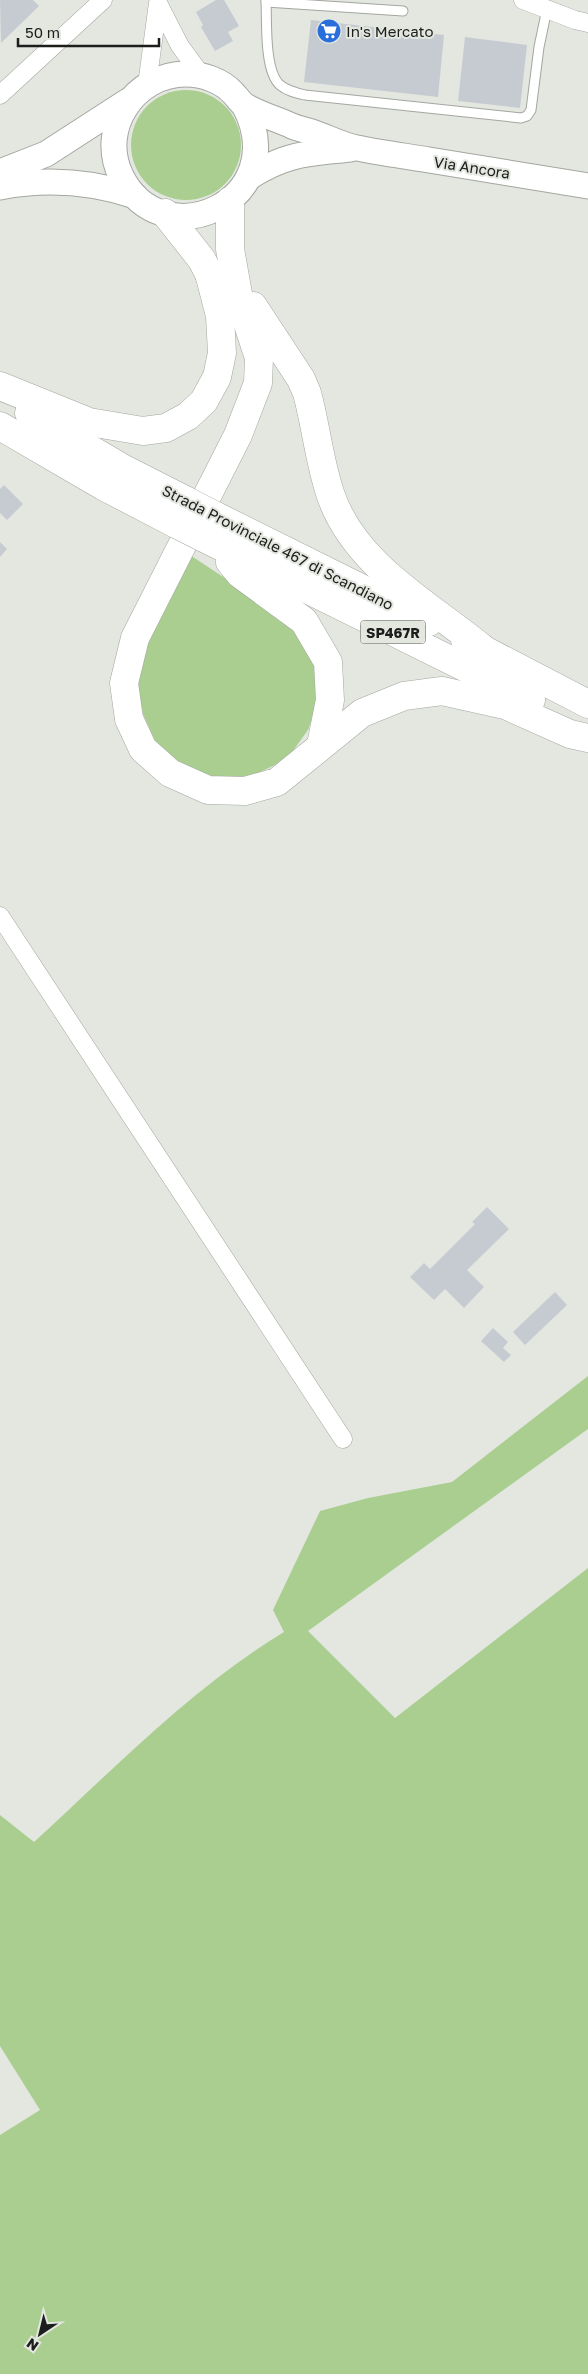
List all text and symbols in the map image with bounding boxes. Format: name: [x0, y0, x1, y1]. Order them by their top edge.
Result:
scale bar: [18, 15, 159, 47]
supermarket icon: In's Mercato: [316, 18, 342, 44]
place label: In's Mercato: [346, 22, 434, 40]
text: 50 m: [25, 23, 60, 41]
street label: Via Ancora: [433, 152, 511, 182]
street label: Strada Provinciale 467 di Scandiano: [159, 481, 397, 613]
road number: SP467R: [360, 620, 426, 644]
north arrow: [15, 2309, 65, 2359]
text: N: [23, 2335, 41, 2355]

